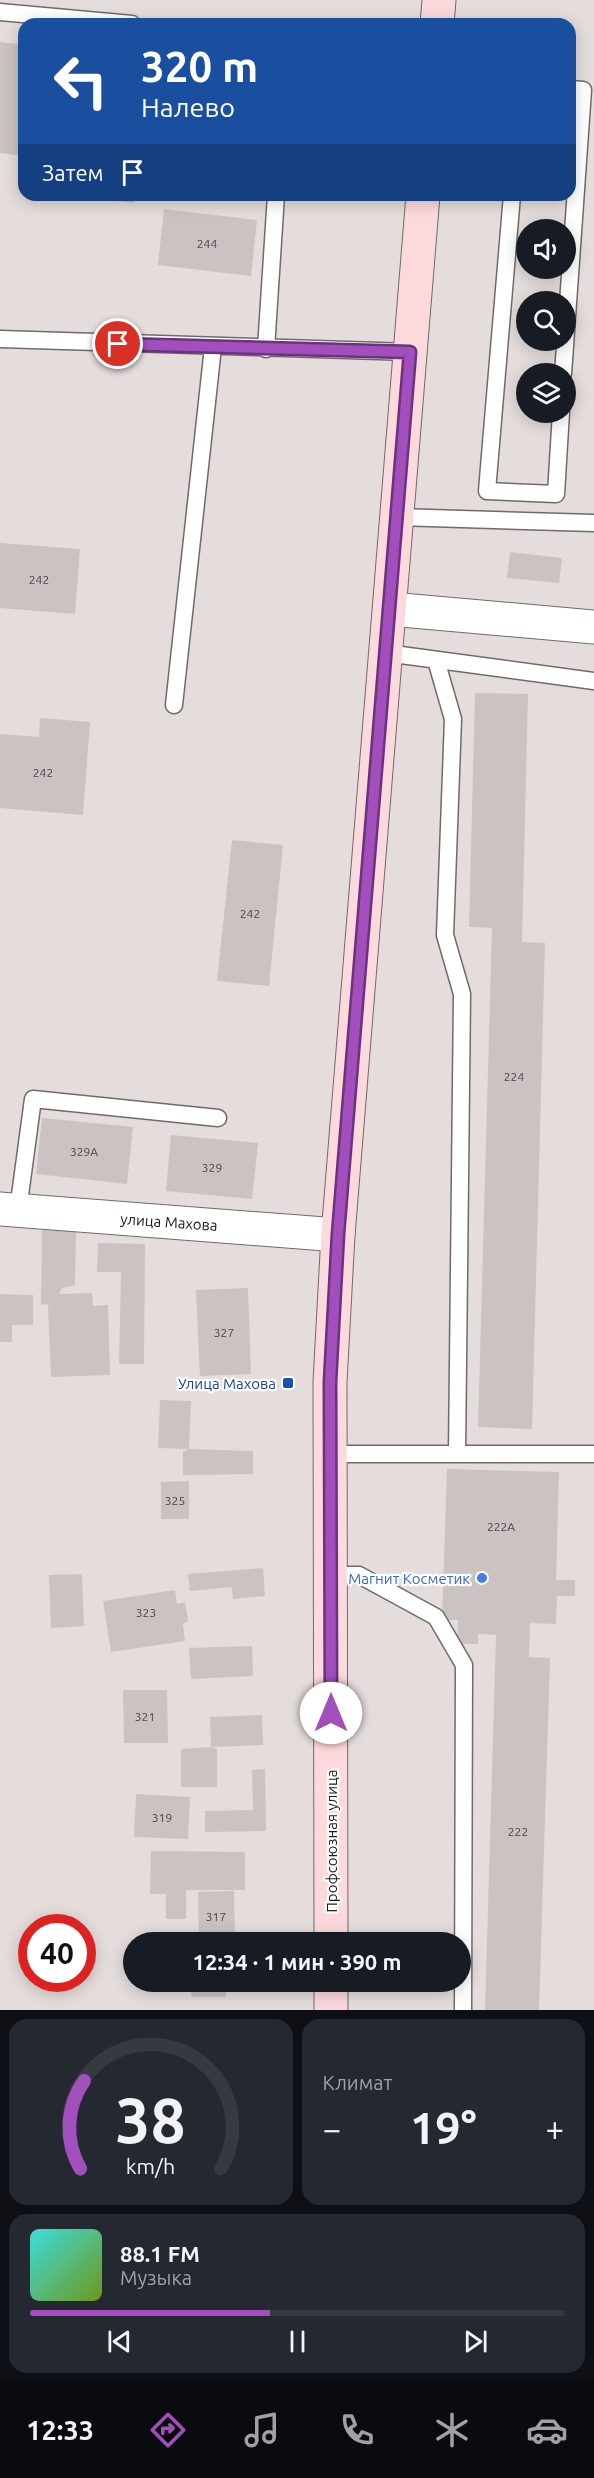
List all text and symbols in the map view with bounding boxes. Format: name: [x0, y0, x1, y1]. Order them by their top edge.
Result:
icon: left: [42, 42, 120, 120]
text: 320 m: [141, 43, 258, 90]
text: Налево: [141, 92, 235, 122]
icon: arrive: [116, 156, 149, 189]
text: Затем: [42, 160, 104, 185]
map controls: [516, 219, 576, 423]
button: sound: [516, 219, 576, 279]
house number: 244: [197, 237, 217, 250]
button: search: [516, 291, 576, 351]
pin: [92, 318, 143, 369]
icon: arrive: [101, 327, 134, 360]
button: layers: [516, 363, 576, 423]
house number: 242: [29, 573, 49, 586]
house number: 242: [33, 766, 53, 779]
house number: 242: [240, 907, 260, 920]
house number: 224: [504, 1070, 524, 1083]
house number: 329А: [70, 1145, 98, 1158]
house number: 329: [202, 1161, 222, 1174]
street label: улица Махова: [120, 1210, 218, 1234]
house number: 327: [214, 1326, 234, 1339]
place label: Улица Махова: [178, 1375, 276, 1392]
marker: Улица Махова: [281, 1376, 295, 1390]
house number: 325: [165, 1494, 185, 1507]
house number: 222А: [487, 1520, 515, 1533]
place label: Магнит Косметик: [348, 1570, 470, 1587]
marker: Магнит Косметик: [475, 1571, 489, 1585]
house number: 323: [136, 1606, 156, 1619]
position arrow: [299, 1681, 363, 1745]
house number: 321: [135, 1710, 155, 1723]
street label: Профсоюзная улица: [323, 1770, 340, 1912]
house number: 319: [152, 1811, 172, 1824]
house number: 222: [508, 1825, 528, 1838]
house number: 317: [206, 1910, 226, 1923]
speed limit sign: 40: [18, 1914, 96, 1992]
text: 12:34 · 1 мин · 390 m: [193, 1949, 401, 1974]
text: Климат: [323, 2071, 392, 2094]
text: 38: [116, 2085, 186, 2155]
text: 19°: [410, 2102, 477, 2153]
text: −: [323, 2110, 341, 2147]
text: +: [545, 2110, 564, 2147]
text: km/h: [126, 2154, 175, 2178]
text: 88.1 FM: [120, 2241, 200, 2266]
text: Музыка: [120, 2266, 192, 2289]
icon: previous: [103, 2325, 136, 2358]
icon: pause: [281, 2325, 314, 2358]
icon: next: [459, 2325, 492, 2358]
icon: directions: [147, 2409, 189, 2451]
icon: music: [241, 2409, 283, 2451]
icon: phone: [336, 2409, 378, 2451]
icon: climate: [431, 2409, 473, 2451]
icon: car: [526, 2409, 568, 2451]
text: 12:33: [26, 2415, 94, 2445]

